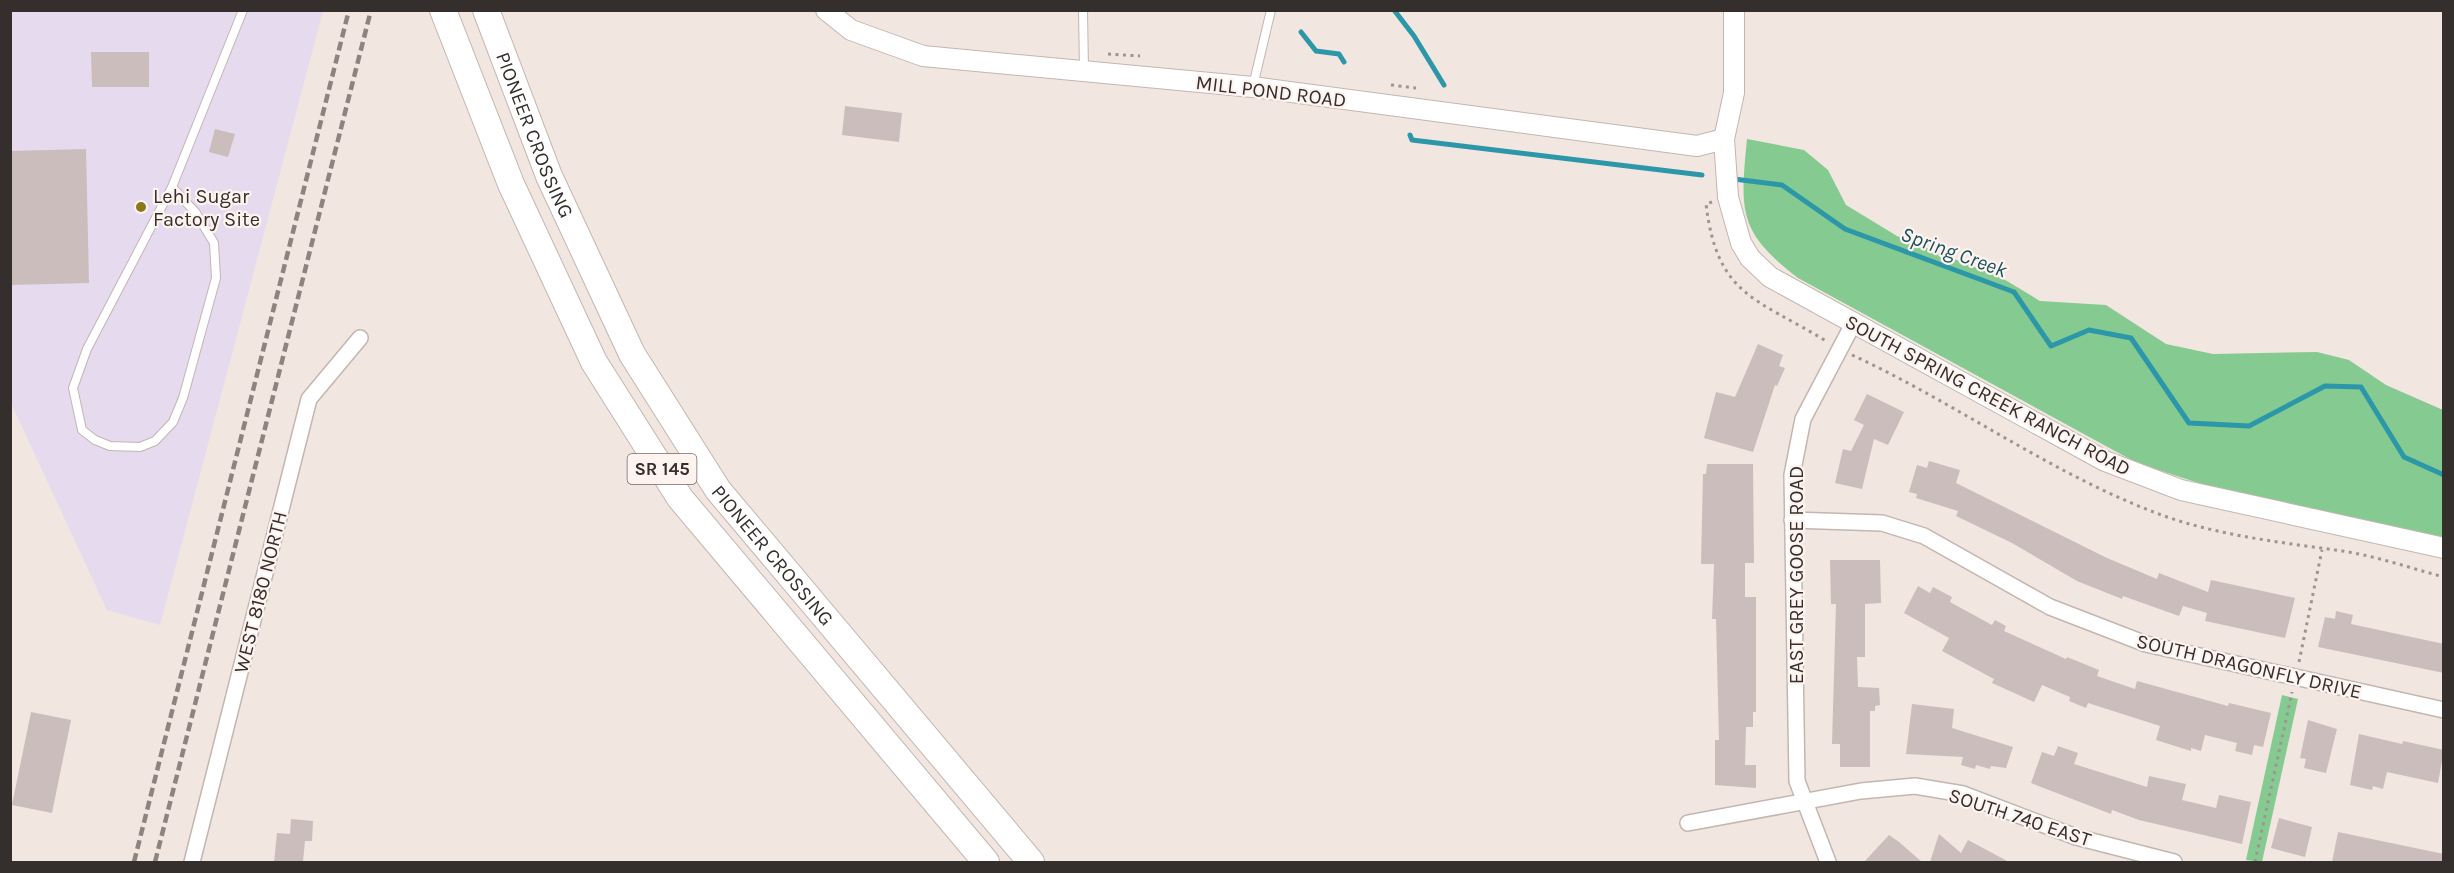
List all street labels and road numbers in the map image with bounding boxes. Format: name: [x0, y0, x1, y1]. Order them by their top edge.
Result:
street label: PIONEER CROSSING: [491, 49, 578, 222]
street label: MILL POND ROAD: [1194, 71, 1348, 112]
street label: SOUTH SPRING CREEK RANCH ROAD: [1841, 310, 2134, 481]
road number: SR 145: [628, 454, 696, 484]
street label: EAST GREY GOOSE ROAD: [1785, 466, 1808, 684]
street label: PIONEER CROSSING: [707, 480, 838, 630]
street label: WEST 8180 NORTH: [229, 509, 292, 675]
street label: SOUTH DRAGONFLY DRIVE: [2134, 629, 2364, 704]
street label: SOUTH 740 EAST: [1946, 784, 2094, 851]

